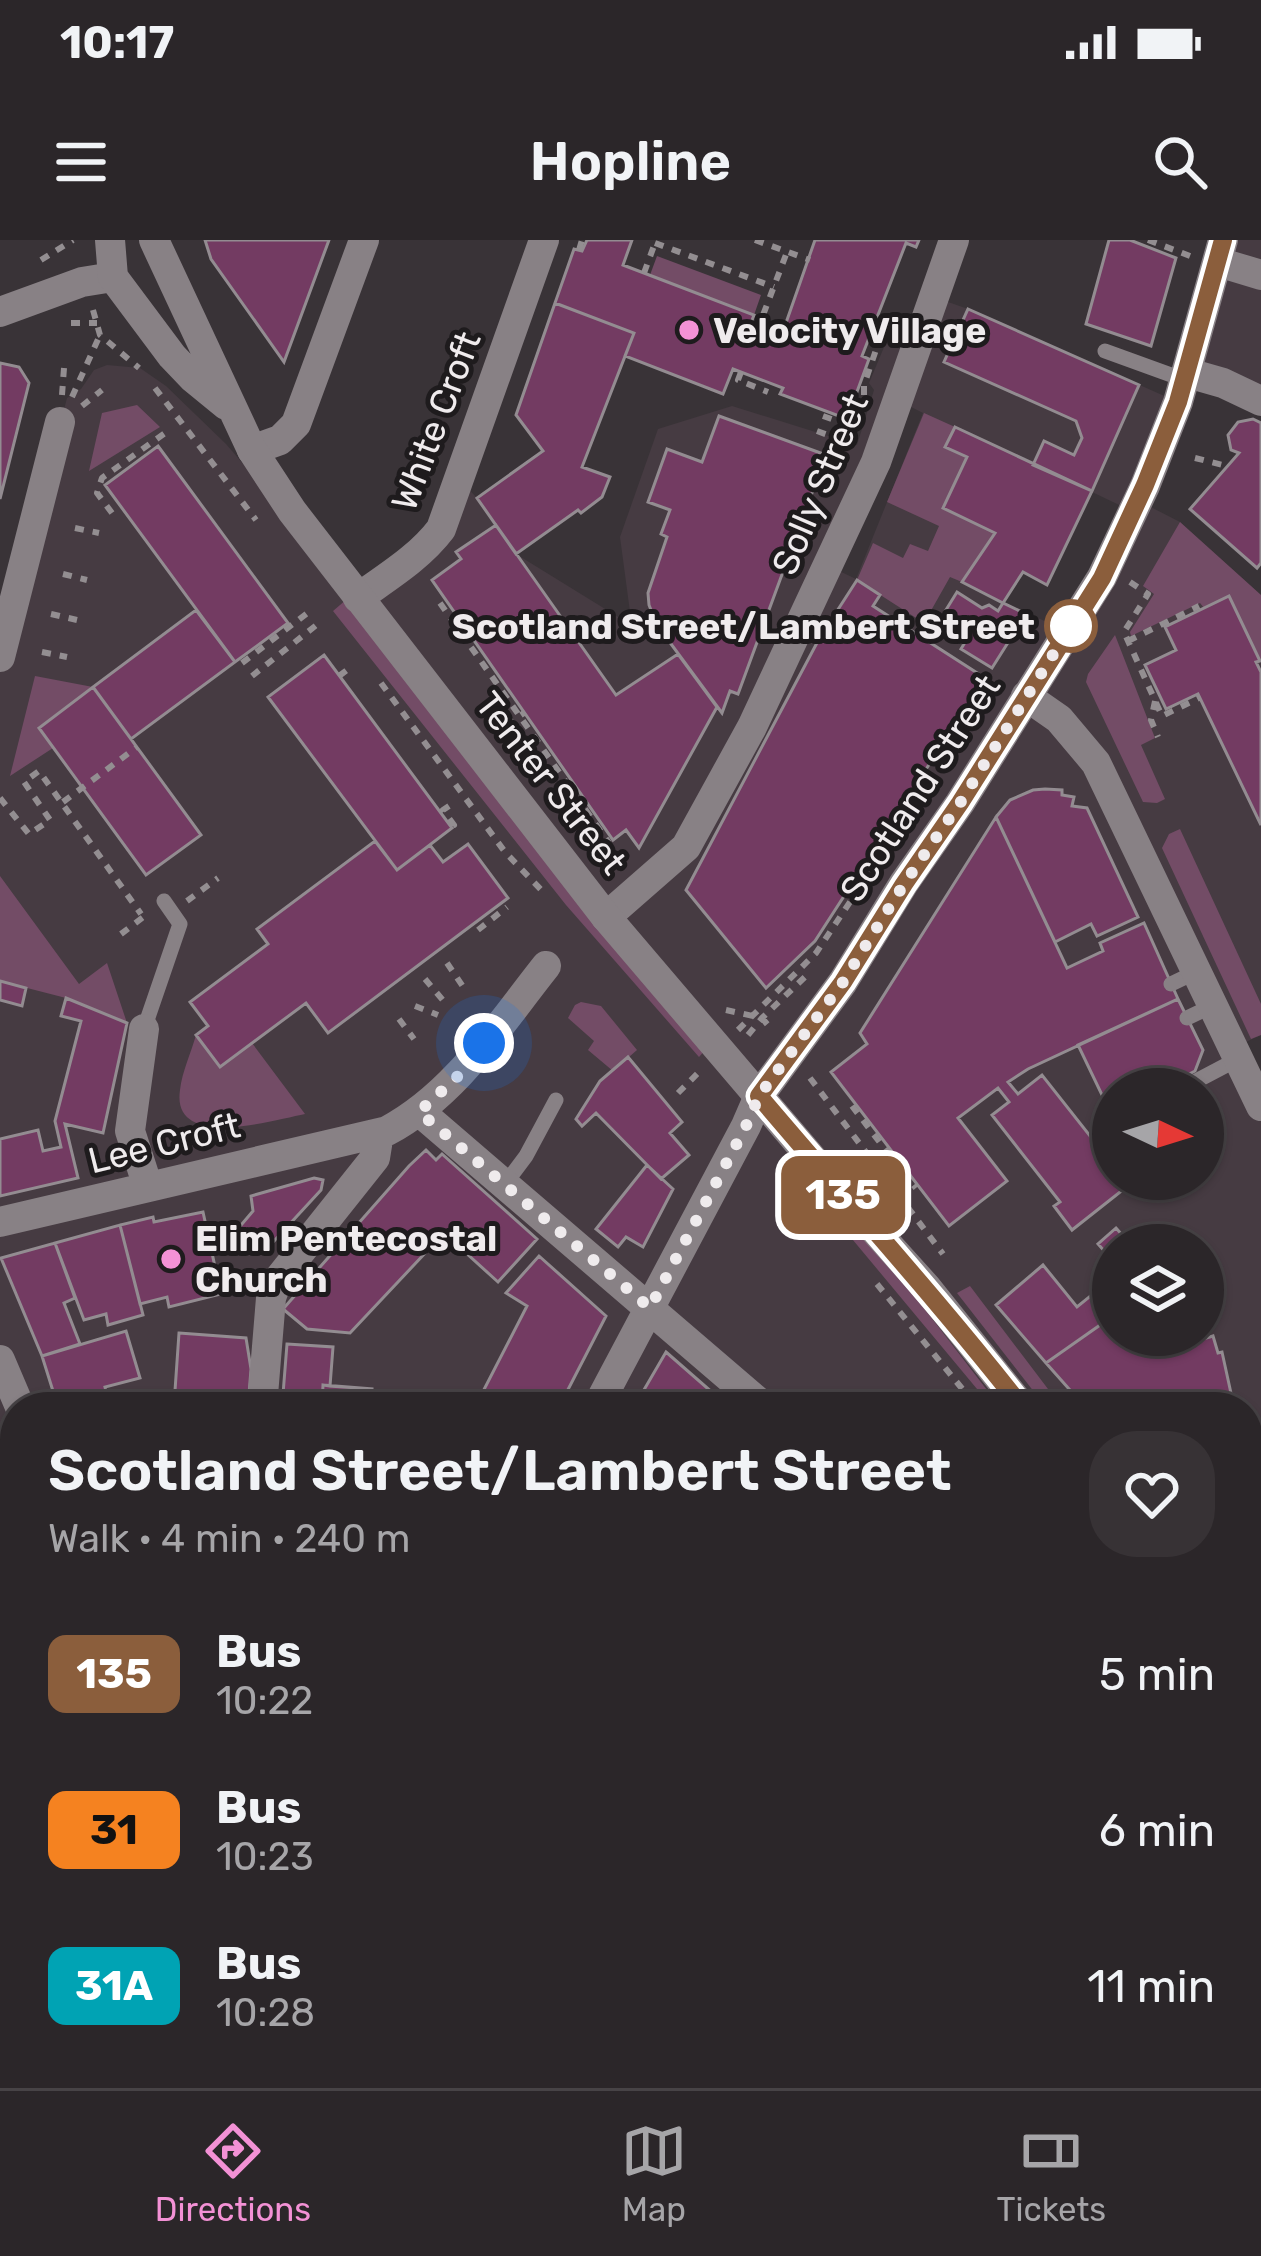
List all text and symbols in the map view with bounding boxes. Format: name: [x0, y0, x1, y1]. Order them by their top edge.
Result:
text: 10:17: [60, 16, 174, 69]
icon: menu: [48, 129, 114, 195]
icon: search: [1147, 129, 1213, 195]
text: Hopline: [530, 130, 731, 194]
place label: Velocity Village: [713, 309, 986, 352]
marker: Velocity Village: [676, 317, 702, 343]
street label: White Croft: [382, 325, 490, 517]
street label: Solly Street: [763, 387, 877, 581]
marker: Scotland Street/Lambert Street: [1046, 601, 1096, 651]
place label: Scotland Street/Lambert Street: [452, 605, 1035, 648]
street label: Scotland Street: [831, 667, 1009, 909]
street label: Tenter Street: [467, 683, 635, 883]
your location: [454, 1013, 514, 1073]
north arrow: [1092, 1068, 1224, 1200]
map controls: [1092, 1068, 1224, 1356]
street label: Lee Croft: [84, 1103, 244, 1183]
line badge: 135: [774, 1156, 912, 1234]
text: 135: [805, 1170, 881, 1220]
place label: Elim Pentecostal Church: [195, 1217, 497, 1301]
button: layers: [1092, 1224, 1224, 1356]
marker: Elim Pentecostal Church: [158, 1246, 184, 1272]
button: heart: [1089, 1431, 1215, 1557]
text: Scotland Street/Lambert Street: [48, 1437, 951, 1504]
text: Walk · 4 min · 240 m: [48, 1516, 410, 1562]
text: Bus: [216, 1625, 301, 1678]
text: 5 min: [1099, 1648, 1215, 1701]
text: 135: [76, 1649, 152, 1699]
text: 10:22: [216, 1678, 313, 1724]
text: Bus: [216, 1781, 301, 1834]
text: 6 min: [1099, 1804, 1215, 1857]
text: 31: [90, 1805, 138, 1855]
text: 10:23: [216, 1834, 314, 1880]
text: Bus: [216, 1937, 301, 1990]
text: 11 min: [1087, 1960, 1215, 2013]
text: 31A: [75, 1961, 153, 2011]
text: 10:28: [216, 1990, 315, 2036]
tab: Directions: [155, 2118, 311, 2229]
tab: Map: [621, 2118, 687, 2229]
tab: Tickets: [997, 2118, 1106, 2229]

